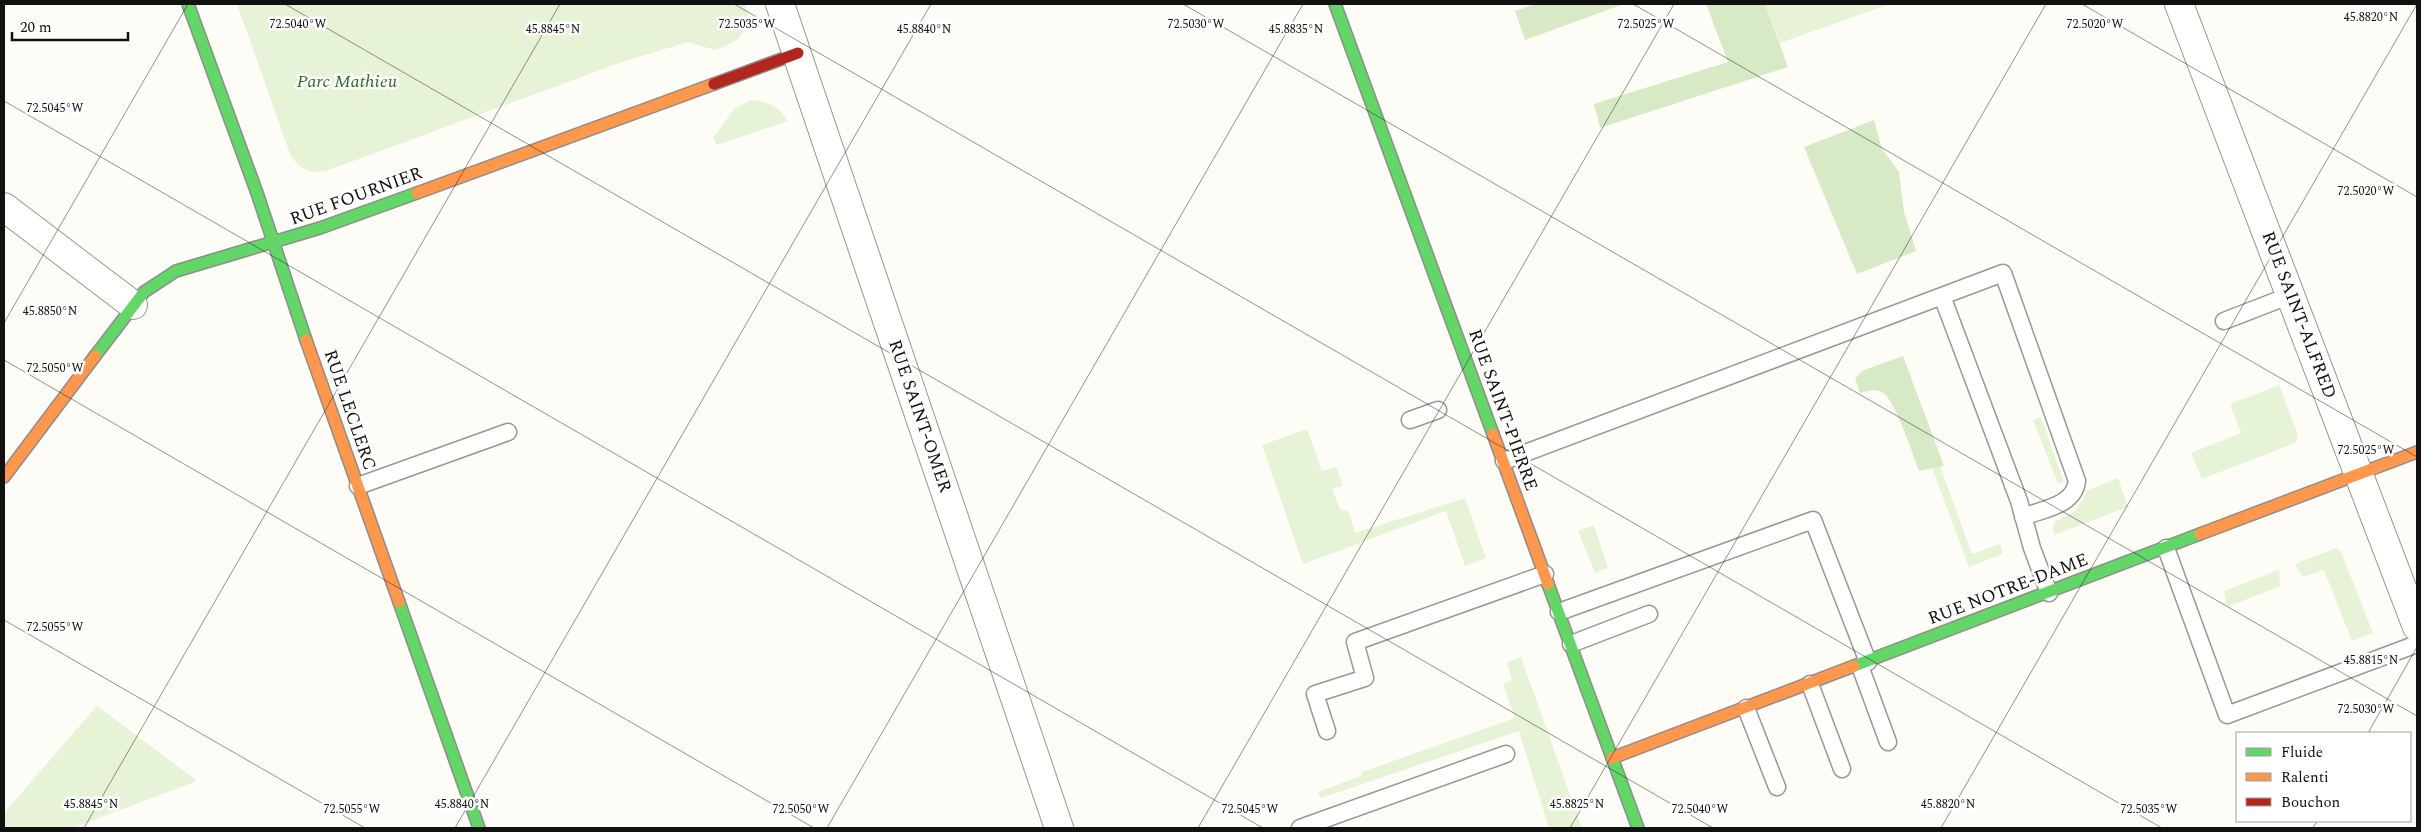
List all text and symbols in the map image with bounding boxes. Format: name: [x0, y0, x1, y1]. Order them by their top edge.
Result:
text: 45.8820°N: [2344, 8, 2398, 27]
scale bar: [12, 10, 129, 42]
text: 72.5040°W: [270, 15, 327, 34]
text: 72.5035°W: [719, 15, 776, 34]
text: 72.5030°W: [1168, 15, 1225, 34]
text: 72.5025°W: [1618, 15, 1675, 34]
text: 72.5020°W: [2067, 15, 2124, 34]
text: 20 m: [20, 16, 52, 39]
text: 45.8845°N: [526, 20, 580, 39]
text: 45.8840°N: [897, 20, 951, 39]
text: 45.8835°N: [1269, 20, 1323, 39]
park label: Parc Mathieu: [297, 68, 398, 95]
text: 72.5045°W: [27, 99, 84, 118]
street label: RUE FOURNIER: [286, 160, 426, 232]
text: 72.5020°W: [2338, 182, 2395, 201]
street label: RUE SAINT-ALFRED: [2255, 227, 2343, 403]
text: 45.8850°N: [23, 302, 77, 321]
street label: RUE SAINT-PIERRE: [1461, 325, 1545, 495]
street label: RUE SAINT-OMER: [881, 336, 959, 496]
street label: RUE LECLERC: [317, 346, 383, 474]
text: 72.5050°W: [27, 359, 84, 378]
text: 72.5025°W: [2338, 441, 2395, 460]
street label: RUE NOTRE-DAME: [1924, 546, 2092, 632]
text: 72.5055°W: [27, 618, 84, 637]
text: 45.8815°N: [2344, 651, 2398, 670]
text: 72.5030°W: [2338, 700, 2395, 719]
legend: [2236, 732, 2411, 822]
text: Fluide: [2281, 741, 2323, 764]
text: Ralenti: [2281, 766, 2329, 789]
text: Bouchon: [2281, 791, 2341, 814]
text: 45.8845°N: [64, 795, 118, 814]
text: 45.8840°N: [435, 795, 489, 814]
text: 45.8825°N: [1550, 795, 1604, 814]
text: 45.8820°N: [1921, 795, 1975, 814]
text: 72.5055°W: [324, 800, 381, 819]
text: 72.5050°W: [773, 800, 830, 819]
text: 72.5045°W: [1222, 800, 1279, 819]
text: 72.5040°W: [1672, 800, 1729, 819]
text: 72.5035°W: [2121, 800, 2178, 819]

